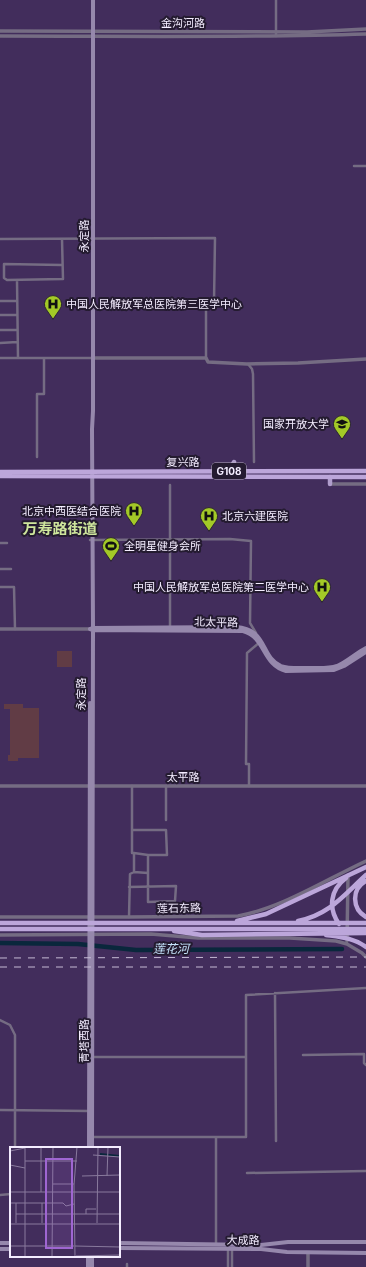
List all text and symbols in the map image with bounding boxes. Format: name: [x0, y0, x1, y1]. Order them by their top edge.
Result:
street label: 金沟河路: [161, 16, 205, 30]
street label: 永定路: [77, 220, 91, 253]
hospital icon: 中国人民解放军总医院第三医学中心: [43, 294, 63, 319]
place label: 中国人民解放军总医院第三医学中心: [66, 297, 242, 311]
school or university icon: 国家开放大学: [332, 414, 352, 439]
place label: 国家开放大学: [263, 417, 329, 431]
street label: 复兴路: [167, 455, 200, 469]
road number: G108: [212, 463, 246, 479]
hospital icon: 北京中西医结合医院: [124, 501, 144, 526]
place label: 北京中西医结合医院: [22, 504, 121, 518]
hospital icon: 北京六建医院: [199, 506, 219, 531]
place label: 北京六建医院: [222, 509, 288, 523]
district label: 万寿路街道: [22, 519, 98, 538]
sports icon: 全明星健身会所: [101, 536, 121, 561]
place label: 全明星健身会所: [124, 539, 201, 553]
hospital icon: 中国人民解放军总医院第二医学中心: [312, 577, 332, 602]
place label: 中国人民解放军总医院第二医学中心: [133, 580, 309, 594]
street label: 北太平路: [194, 615, 238, 629]
street label: 永定路: [74, 678, 88, 711]
street label: 太平路: [167, 770, 200, 784]
street label: 莲石东路: [157, 901, 201, 915]
water label: 莲花河: [153, 941, 191, 956]
street label: 青塔西路: [77, 1019, 91, 1063]
inset map: [10, 1147, 120, 1257]
street label: 大成路: [226, 1233, 260, 1247]

